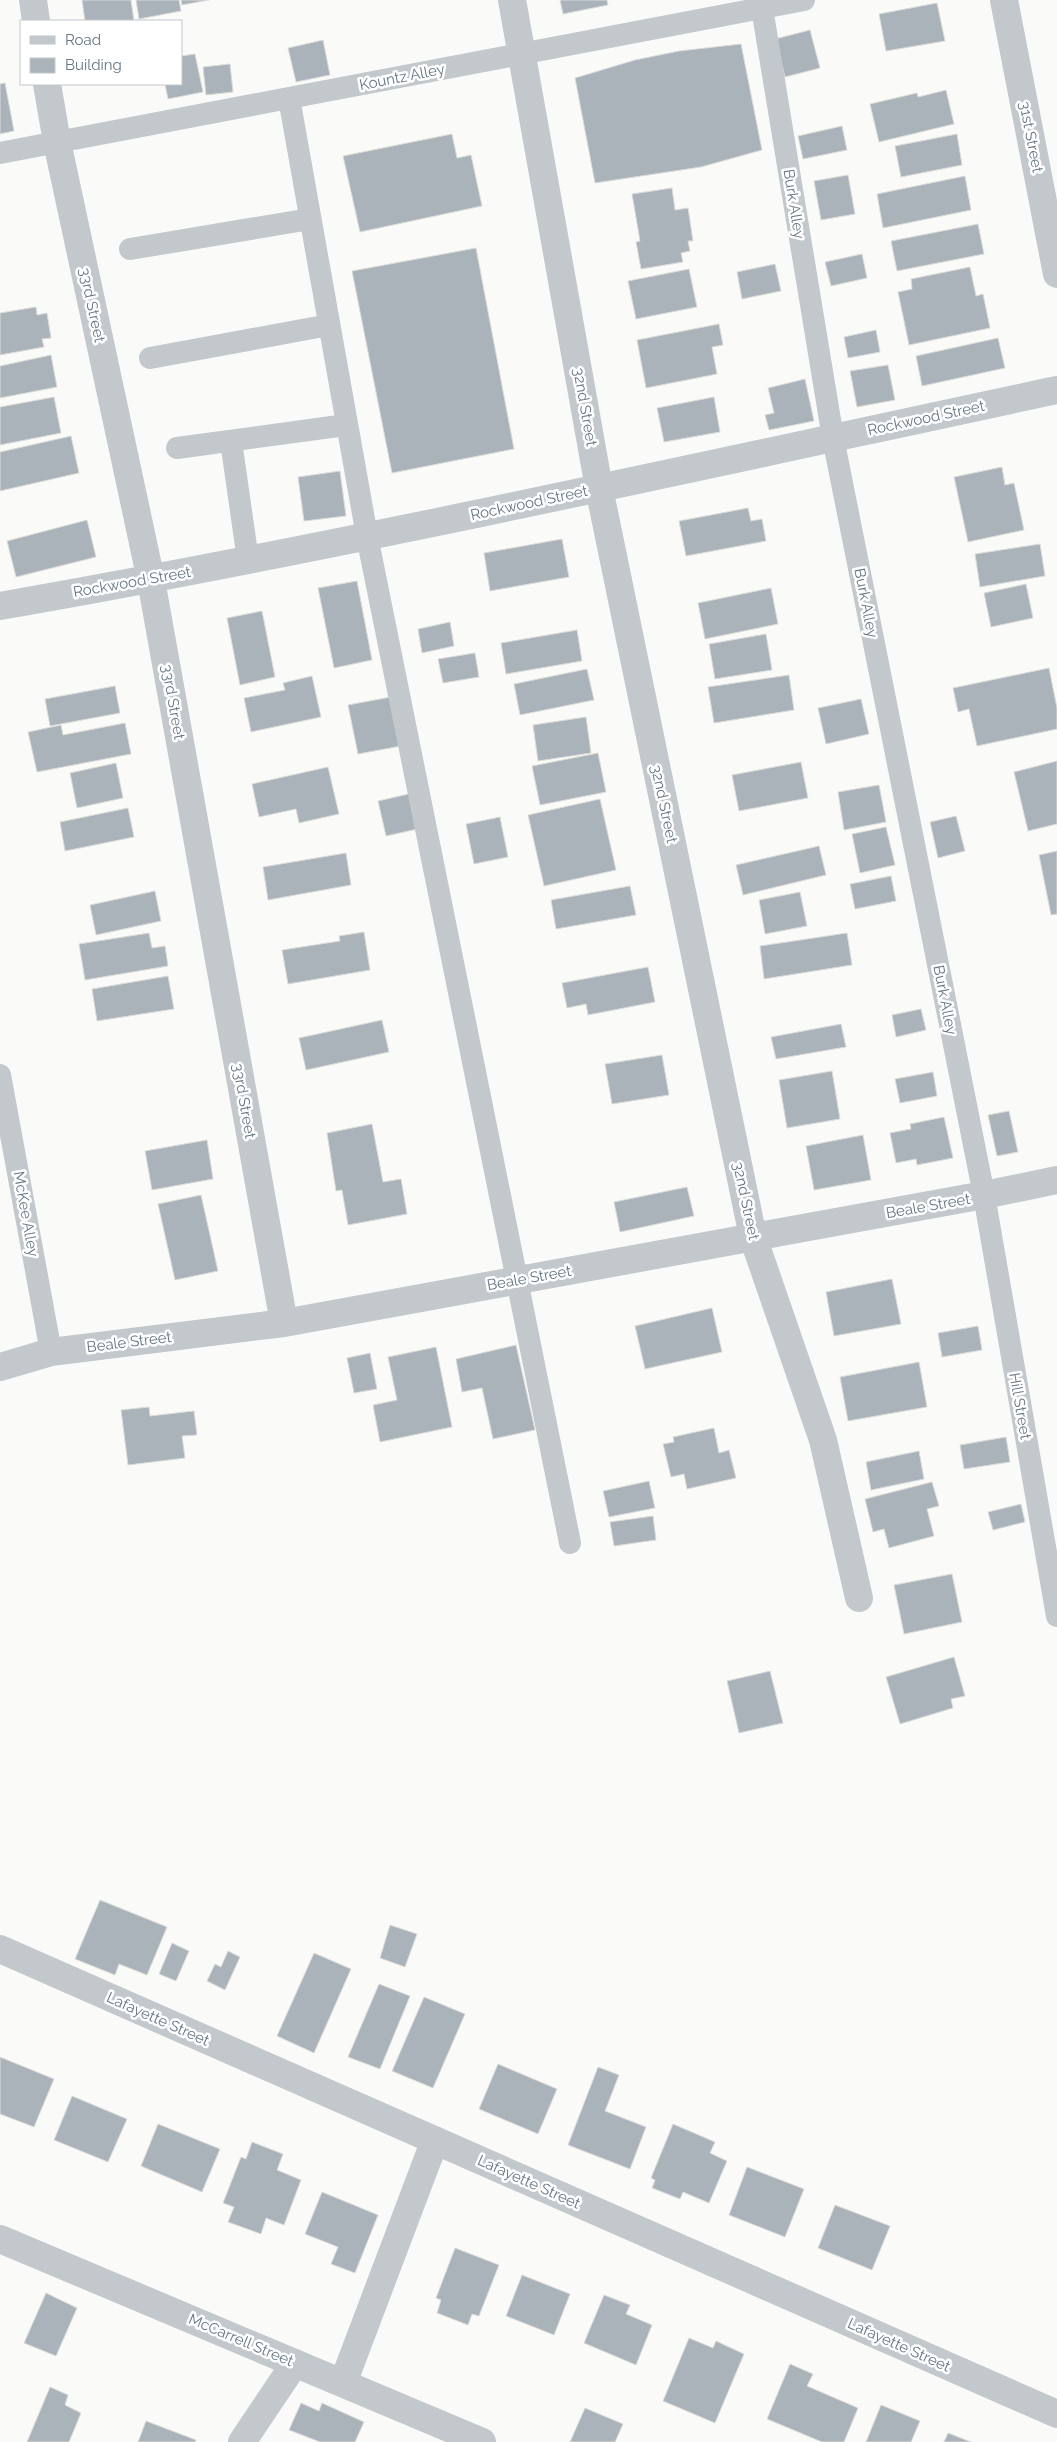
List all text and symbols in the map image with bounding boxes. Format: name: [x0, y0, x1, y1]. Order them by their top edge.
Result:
legend: [20, 20, 182, 85]
text: Road: [65, 31, 101, 49]
text: Building: [65, 56, 122, 74]
street label: Kountz Alley: [358, 60, 446, 94]
street label: 31st Street: [1015, 100, 1047, 174]
street label: Burk Alley: [780, 168, 808, 240]
street label: 33rd Street: [75, 266, 109, 344]
street label: 32nd Street: [569, 366, 601, 448]
street label: Rockwood Street: [866, 397, 986, 439]
street label: Rockwood Street: [469, 482, 589, 524]
street label: Rockwood Street: [72, 563, 192, 601]
street label: Burk Alley: [850, 567, 882, 639]
street label: 33rd Street: [158, 663, 188, 741]
street label: 32nd Street: [647, 763, 681, 845]
street label: Burk Alley: [929, 964, 961, 1036]
street label: 33rd Street: [229, 1062, 259, 1140]
street label: 32nd Street: [729, 1160, 763, 1242]
street label: McKee Alley: [10, 1170, 42, 1258]
street label: Beale Street: [884, 1190, 972, 1222]
street label: Beale Street: [485, 1262, 573, 1294]
street label: Beale Street: [86, 1328, 172, 1356]
street label: Hill Street: [1005, 1371, 1035, 1441]
street label: Lafayette Street: [104, 1988, 212, 2050]
street label: Lafayette Street: [475, 2151, 583, 2213]
street label: McCarrell Street: [186, 2310, 296, 2370]
street label: Lafayette Street: [845, 2314, 953, 2376]

